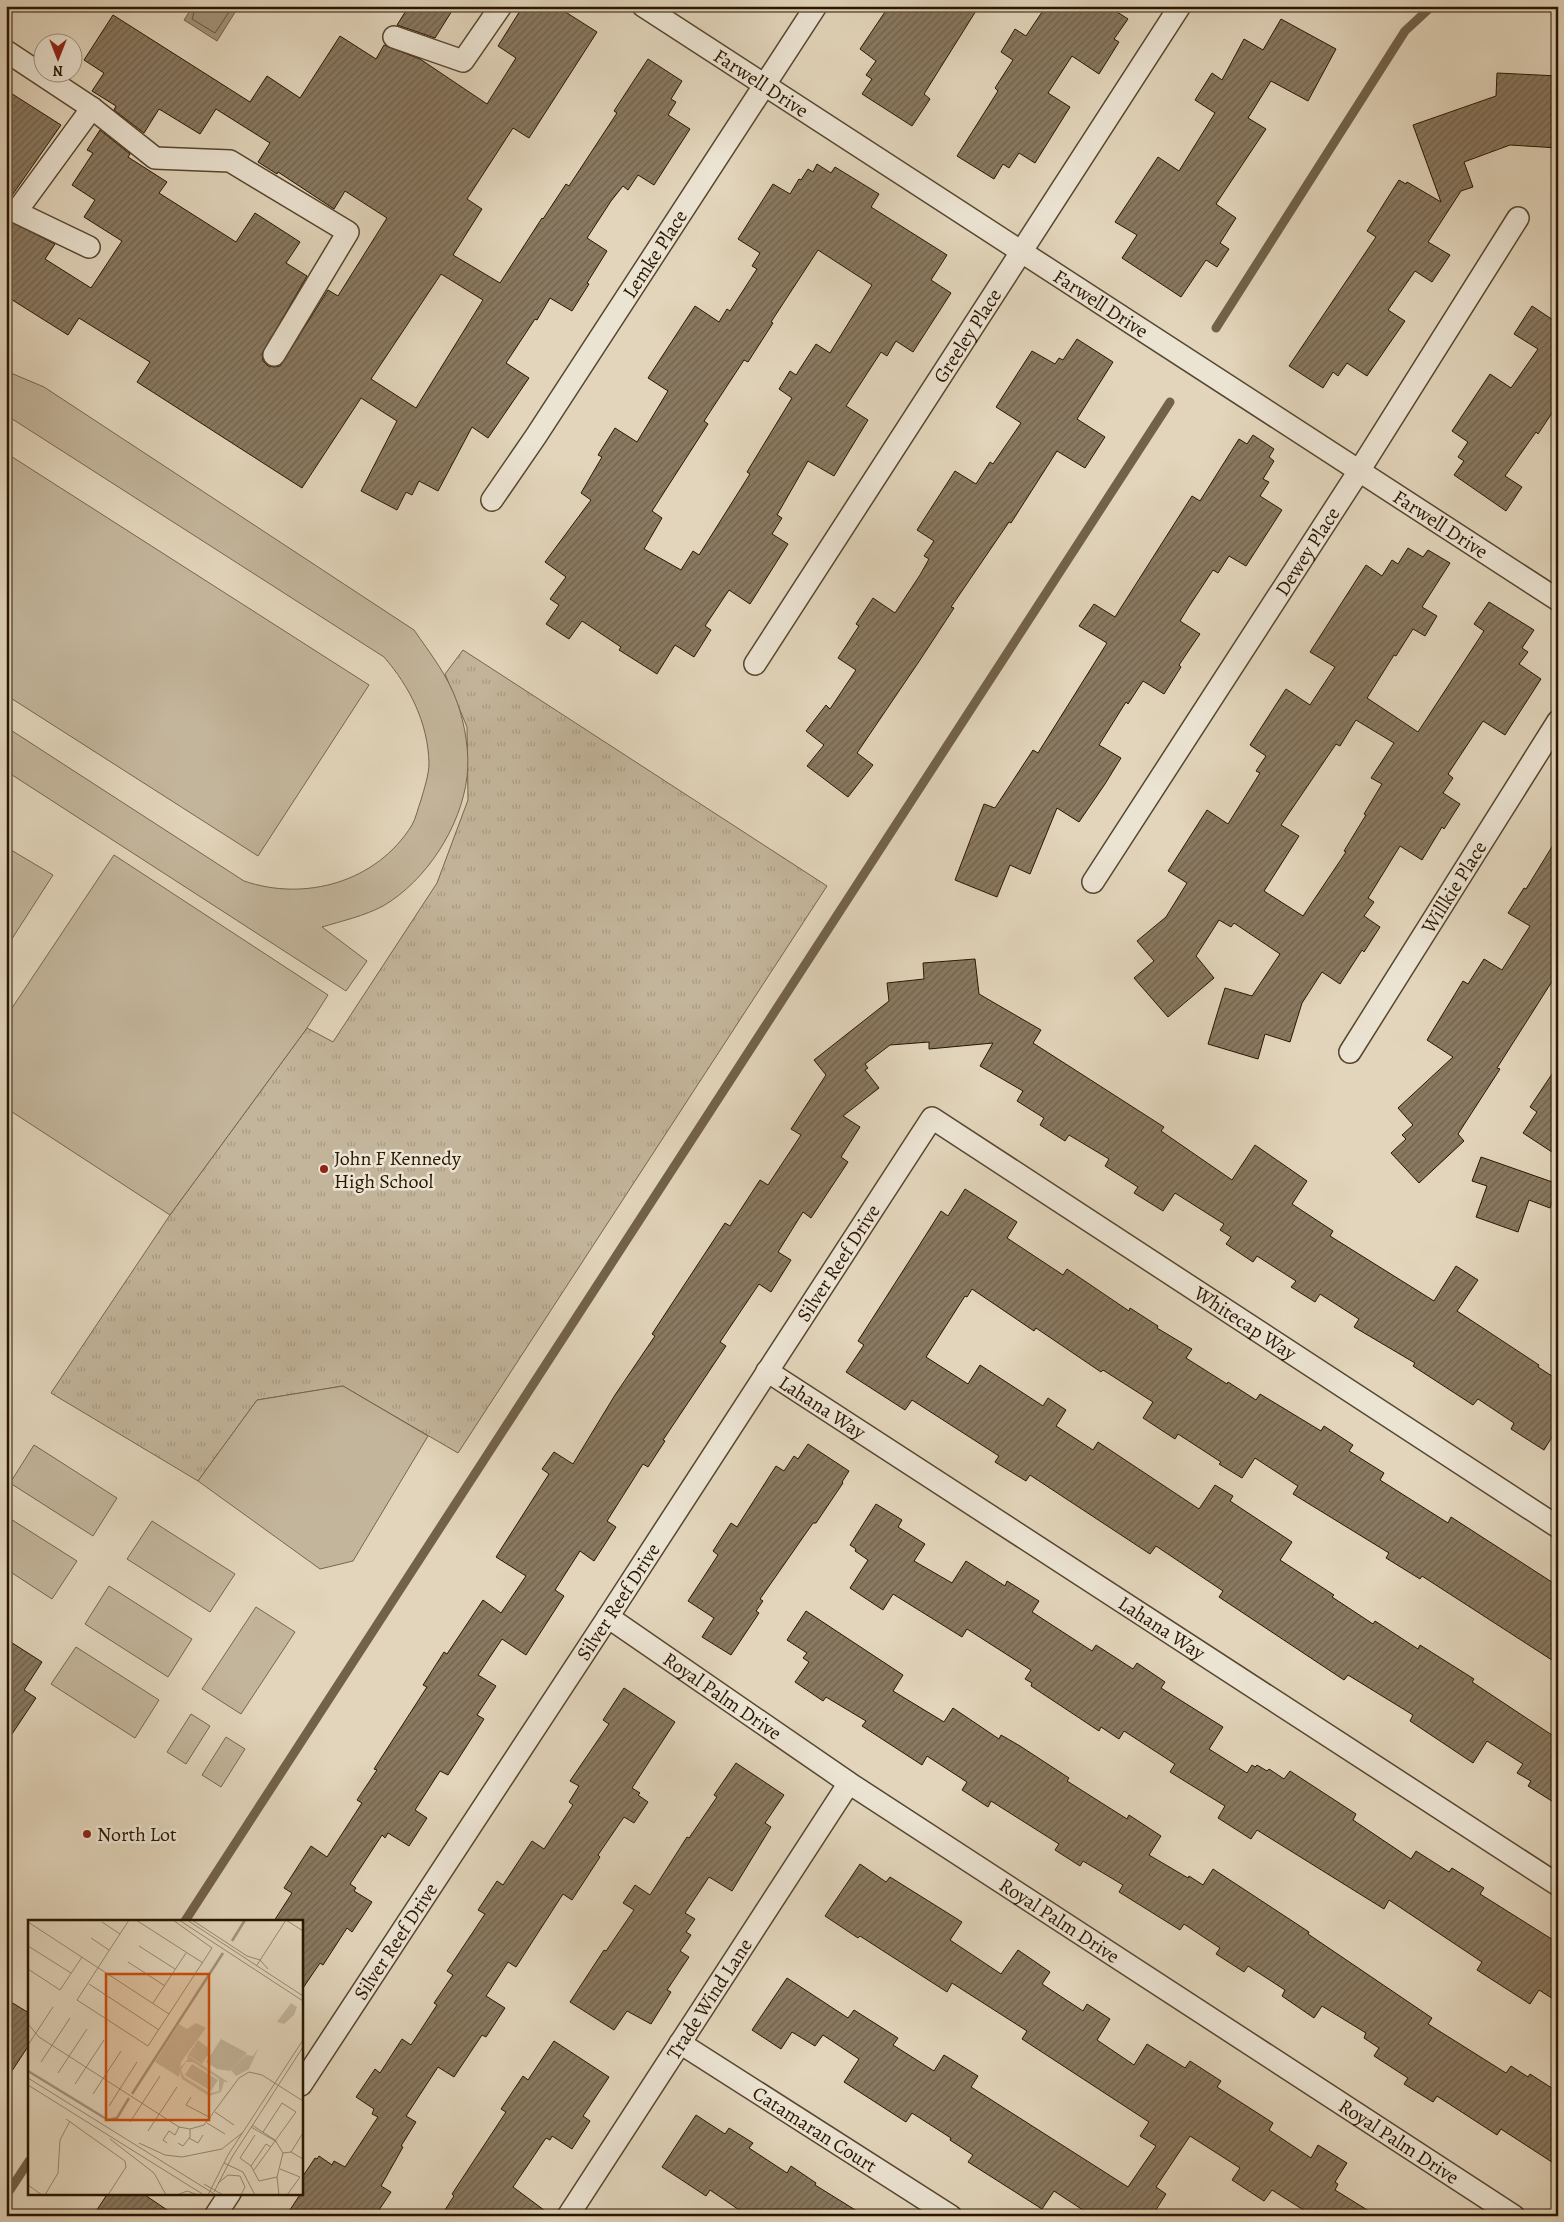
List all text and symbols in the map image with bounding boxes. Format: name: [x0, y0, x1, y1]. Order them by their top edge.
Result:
north arrow: [32, 32, 82, 82]
street label: Farwell Drive: [709, 42, 814, 124]
text: N: [53, 61, 63, 80]
street label: Lemke Place: [616, 204, 693, 303]
street label: Farwell Drive: [1048, 263, 1154, 344]
street label: Greeley Place: [927, 283, 1008, 388]
street label: Farwell Drive: [1388, 483, 1493, 565]
street label: Dewey Place: [1268, 501, 1346, 601]
street label: Willkie Place: [1414, 836, 1493, 939]
place label: John F Kennedy High School: [334, 1145, 462, 1195]
marker: John F Kennedy High School: [318, 1163, 330, 1175]
street label: Silver Reef Drive: [790, 1199, 886, 1327]
street label: Whitecap Way: [1188, 1279, 1303, 1367]
street label: Lahana Way: [774, 1369, 872, 1446]
street label: Silver Reef Drive: [570, 1538, 666, 1666]
street label: Lahana Way: [1113, 1589, 1212, 1666]
street label: Royal Palm Drive: [658, 1645, 787, 1746]
place label: North Lot: [97, 1821, 177, 1848]
marker: North Lot: [81, 1828, 93, 1840]
street label: Royal Palm Drive: [994, 1871, 1125, 1969]
street label: Silver Reef Drive: [347, 1877, 444, 2005]
inset map: [28, 1920, 302, 2194]
street label: Trade Wind Lane: [660, 1933, 758, 2065]
street label: Catamaran Court: [747, 2079, 883, 2179]
street label: Royal Palm Drive: [1334, 2092, 1464, 2190]

